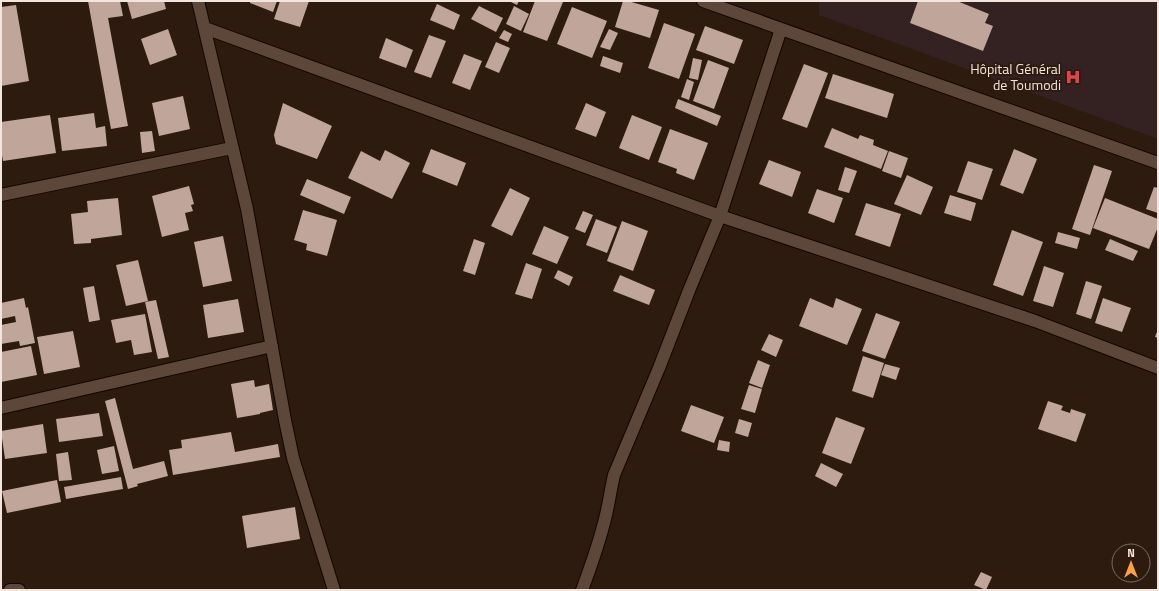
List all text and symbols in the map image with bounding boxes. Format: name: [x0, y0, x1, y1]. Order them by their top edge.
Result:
place label: Hôpital Général de Toumodi: [970, 58, 1061, 95]
hospital icon: Hôpital Général de Toumodi: [1064, 68, 1082, 86]
north arrow: [1111, 543, 1151, 583]
text: N: [1127, 545, 1135, 561]

